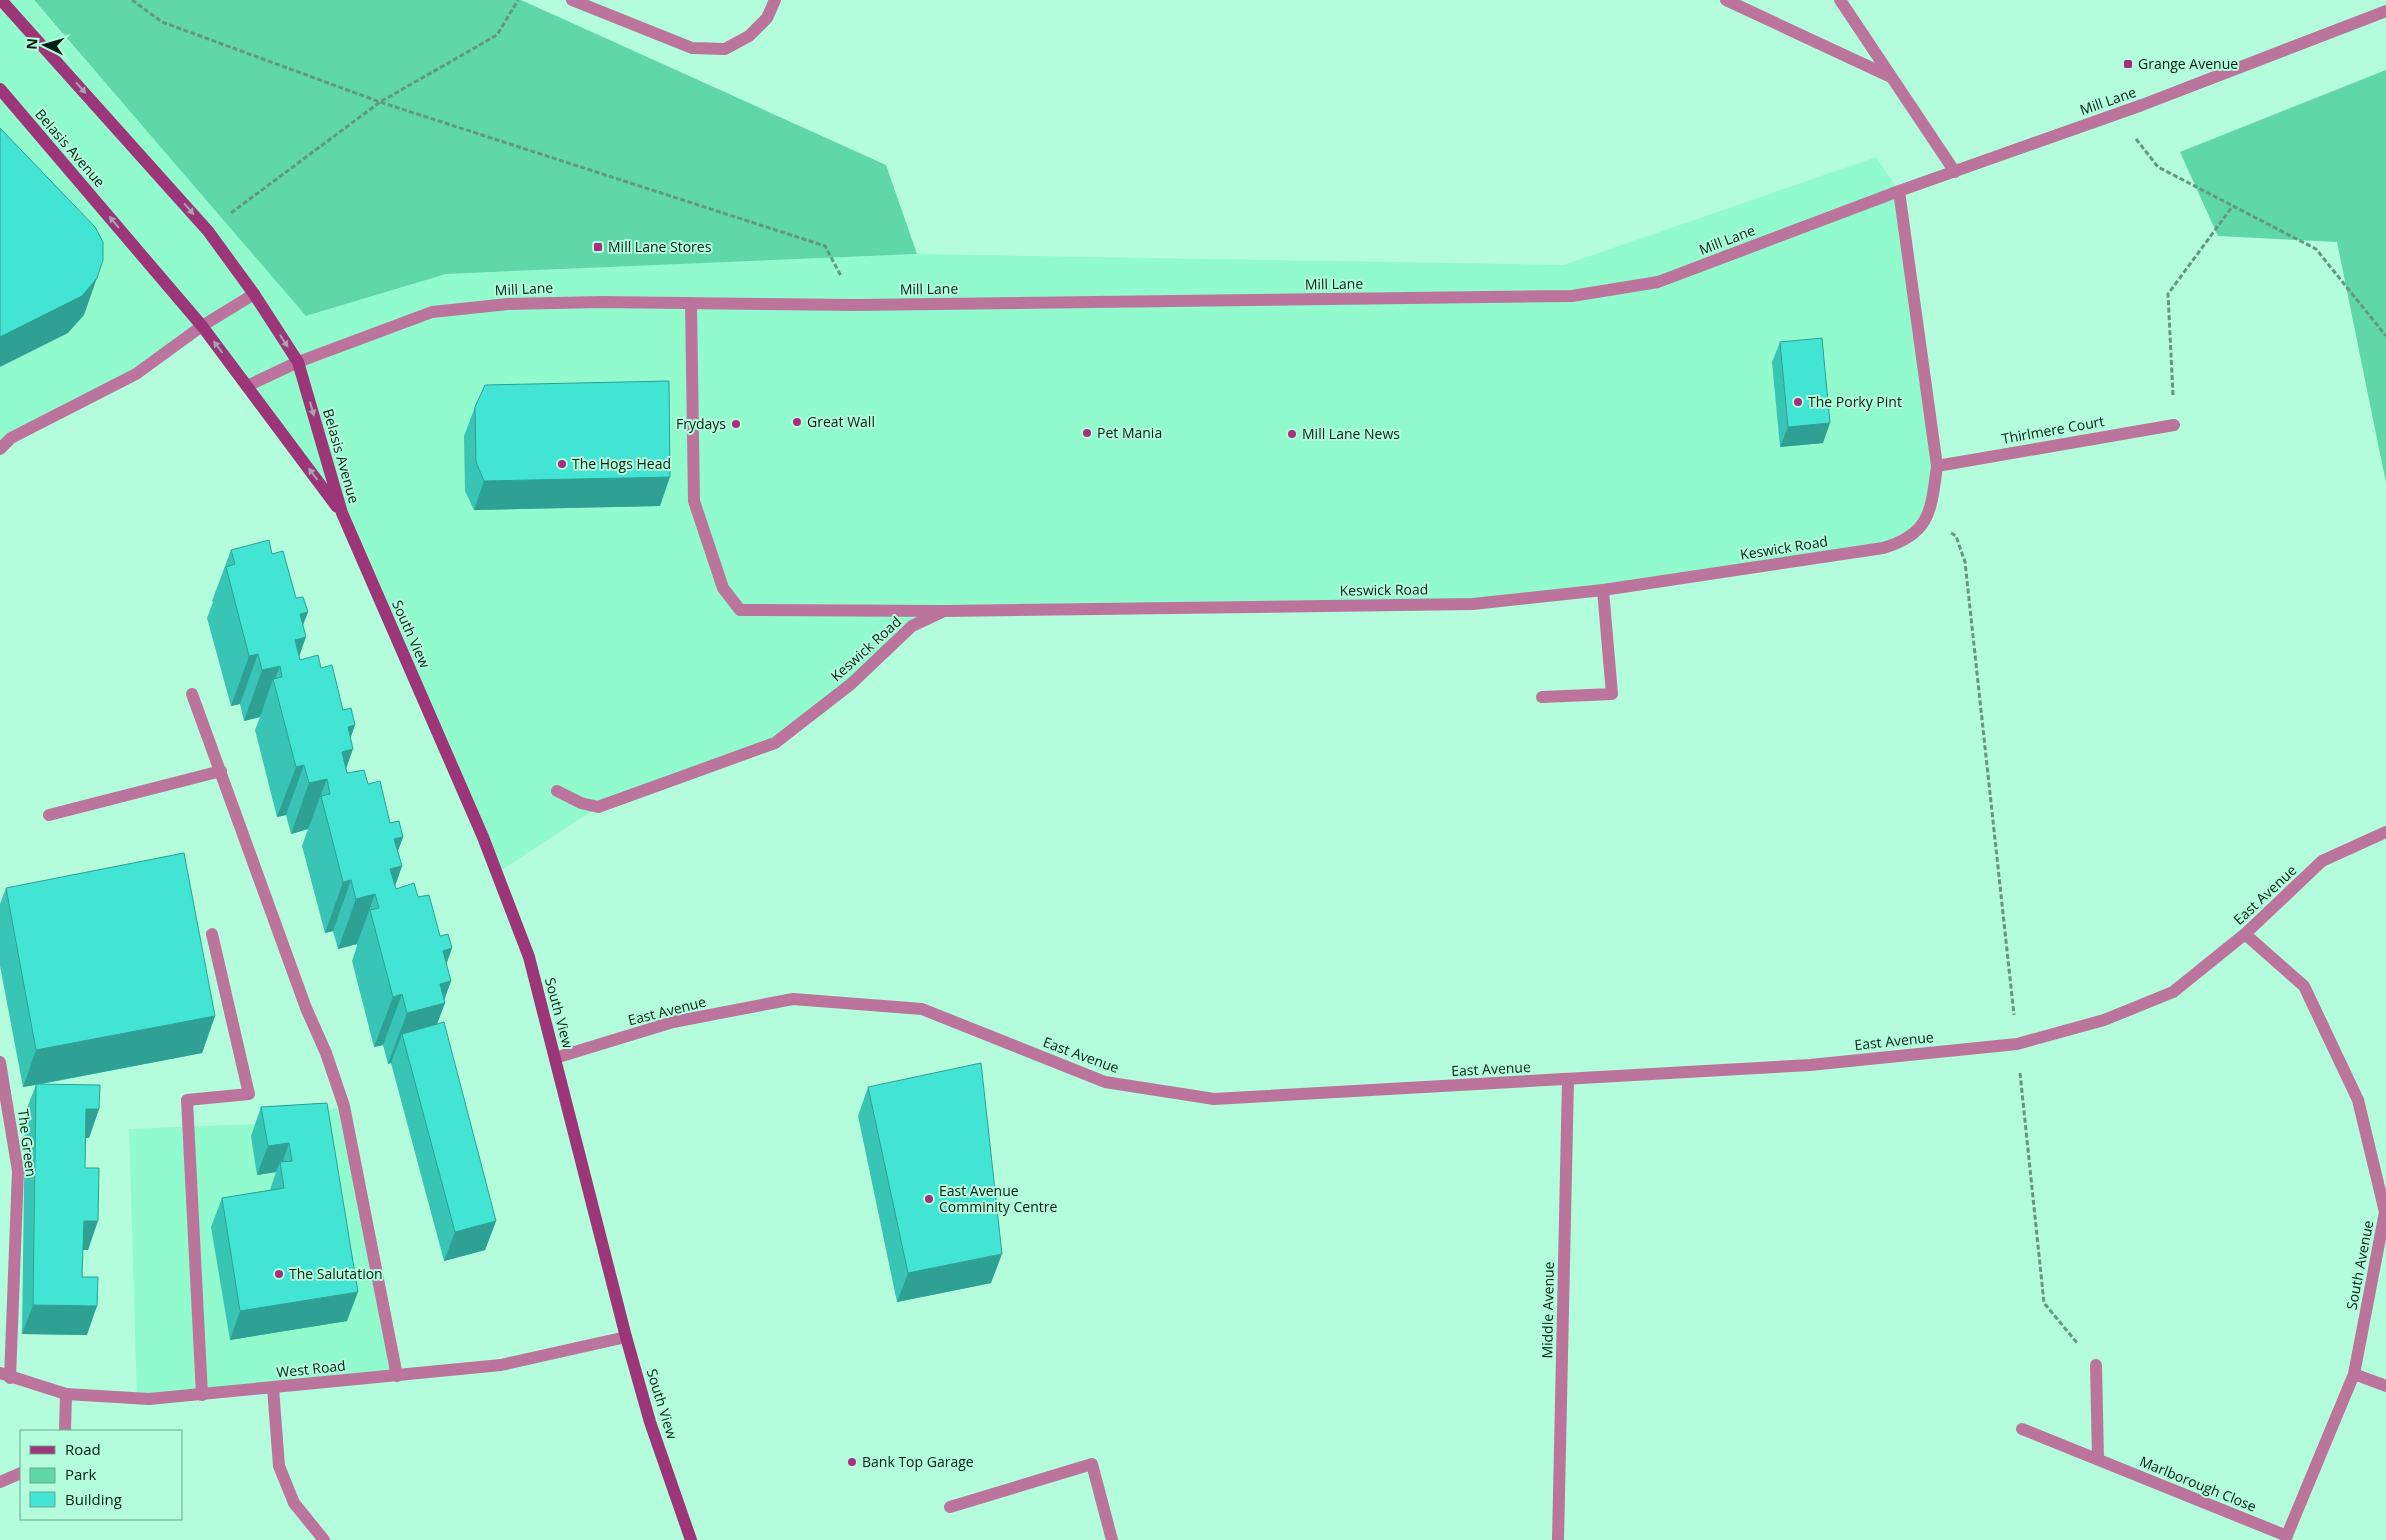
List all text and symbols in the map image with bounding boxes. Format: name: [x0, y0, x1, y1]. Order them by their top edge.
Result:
north arrow: [20, 20, 70, 70]
text: N: [22, 37, 42, 50]
place label: Grange Avenue: [2138, 54, 2238, 73]
marker: Grange Avenue: [2122, 58, 2134, 70]
one-way arrow: [75, 82, 87, 94]
street label: Mill Lane: [2077, 82, 2139, 119]
street label: Belasis Avenue: [31, 105, 110, 191]
one-way arrow: [184, 203, 195, 216]
one-way arrow: [108, 217, 120, 229]
street label: Mill Lane: [1696, 220, 1758, 259]
place label: Mill Lane Stores: [608, 237, 712, 256]
marker: Mill Lane Stores: [592, 241, 604, 253]
street label: Mill Lane: [1305, 273, 1363, 294]
street label: Mill Lane: [494, 277, 554, 300]
street label: Mill Lane: [900, 278, 958, 299]
one-way arrow: [280, 334, 289, 347]
one-way arrow: [213, 340, 223, 354]
place label: The Porky Pint: [1808, 392, 1902, 411]
marker: The Porky Pint: [1792, 396, 1804, 408]
one-way arrow: [308, 401, 316, 416]
street label: Belasis Avenue: [319, 406, 364, 505]
street label: Thirlmere Court: [2000, 411, 2106, 448]
place label: Great Wall: [807, 412, 875, 431]
place label: Frydays: [676, 414, 726, 433]
marker: Great Wall: [791, 416, 803, 428]
marker: Frydays: [730, 418, 742, 430]
place label: Pet Mania: [1097, 423, 1162, 442]
place label: Mill Lane News: [1302, 424, 1400, 443]
marker: Pet Mania: [1081, 427, 1093, 439]
marker: Mill Lane News: [1286, 428, 1298, 440]
place label: The Hogs Head: [572, 454, 671, 473]
marker: The Hogs Head: [556, 458, 568, 470]
one-way arrow: [307, 468, 318, 481]
street label: Keswick Road: [1739, 531, 1829, 564]
street label: Keswick Road: [1340, 579, 1428, 600]
street label: South View: [388, 597, 435, 671]
street label: Keswick Road: [826, 612, 905, 685]
street label: East Avenue: [2229, 860, 2300, 929]
street label: South View: [541, 975, 578, 1050]
street label: East Avenue: [626, 992, 708, 1029]
street label: East Avenue: [1853, 1027, 1935, 1054]
street label: East Avenue: [1041, 1032, 1122, 1077]
street label: East Avenue: [1451, 1057, 1531, 1080]
street label: The Green: [14, 1108, 41, 1178]
place label: East Avenue Comminity Centre: [939, 1181, 1057, 1216]
marker: East Avenue Comminity Centre: [923, 1193, 935, 1205]
street label: South Avenue: [2342, 1218, 2378, 1311]
street label: Middle Avenue: [1537, 1261, 1558, 1359]
place label: The Salutation: [289, 1264, 383, 1283]
marker: The Salutation: [273, 1268, 285, 1280]
street label: West Road: [275, 1355, 347, 1382]
street label: South View: [643, 1366, 682, 1441]
legend: [20, 1430, 182, 1520]
text: Road: [65, 1439, 101, 1459]
street label: Marlborough Close: [2137, 1451, 2260, 1516]
place label: Bank Top Garage: [862, 1452, 974, 1471]
marker: Bank Top Garage: [846, 1456, 858, 1468]
text: Park: [65, 1464, 96, 1484]
text: Building: [65, 1489, 122, 1509]

